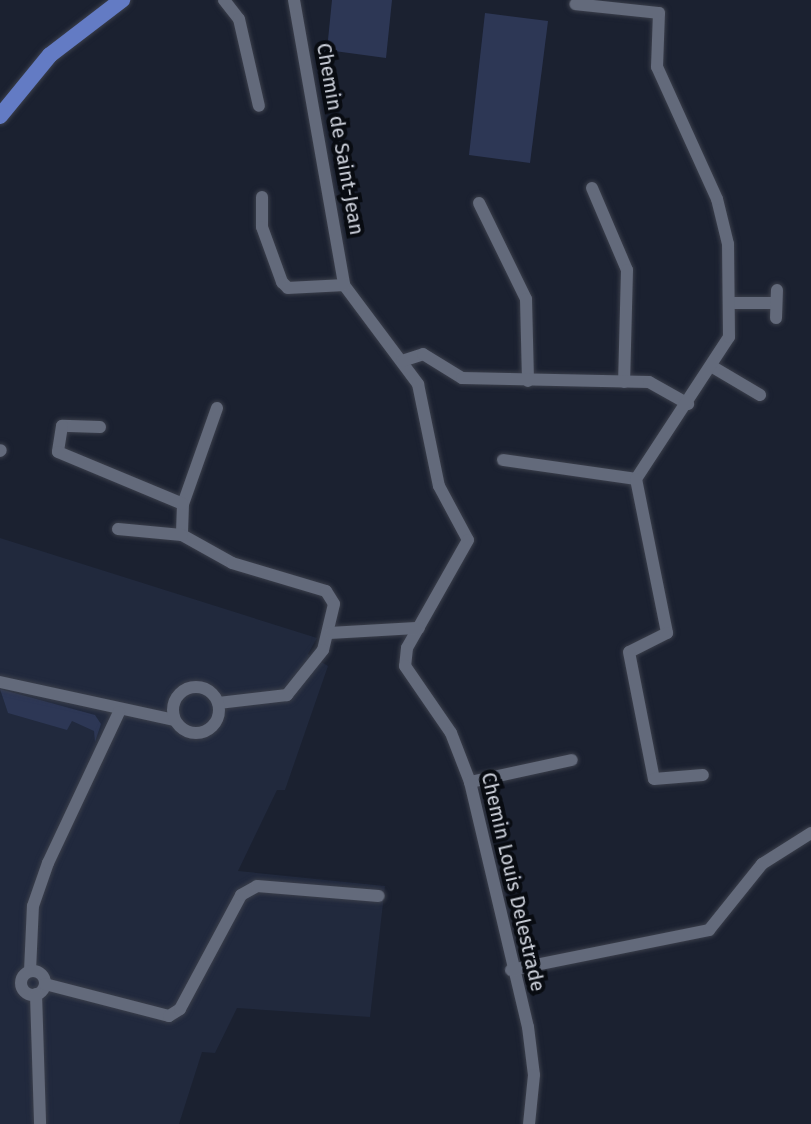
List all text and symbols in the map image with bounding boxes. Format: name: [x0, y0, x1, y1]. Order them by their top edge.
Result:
street label: Chemin de Saint-Jean: [311, 41, 369, 237]
street label: Chemin Louis Delestrade: [476, 770, 550, 994]

